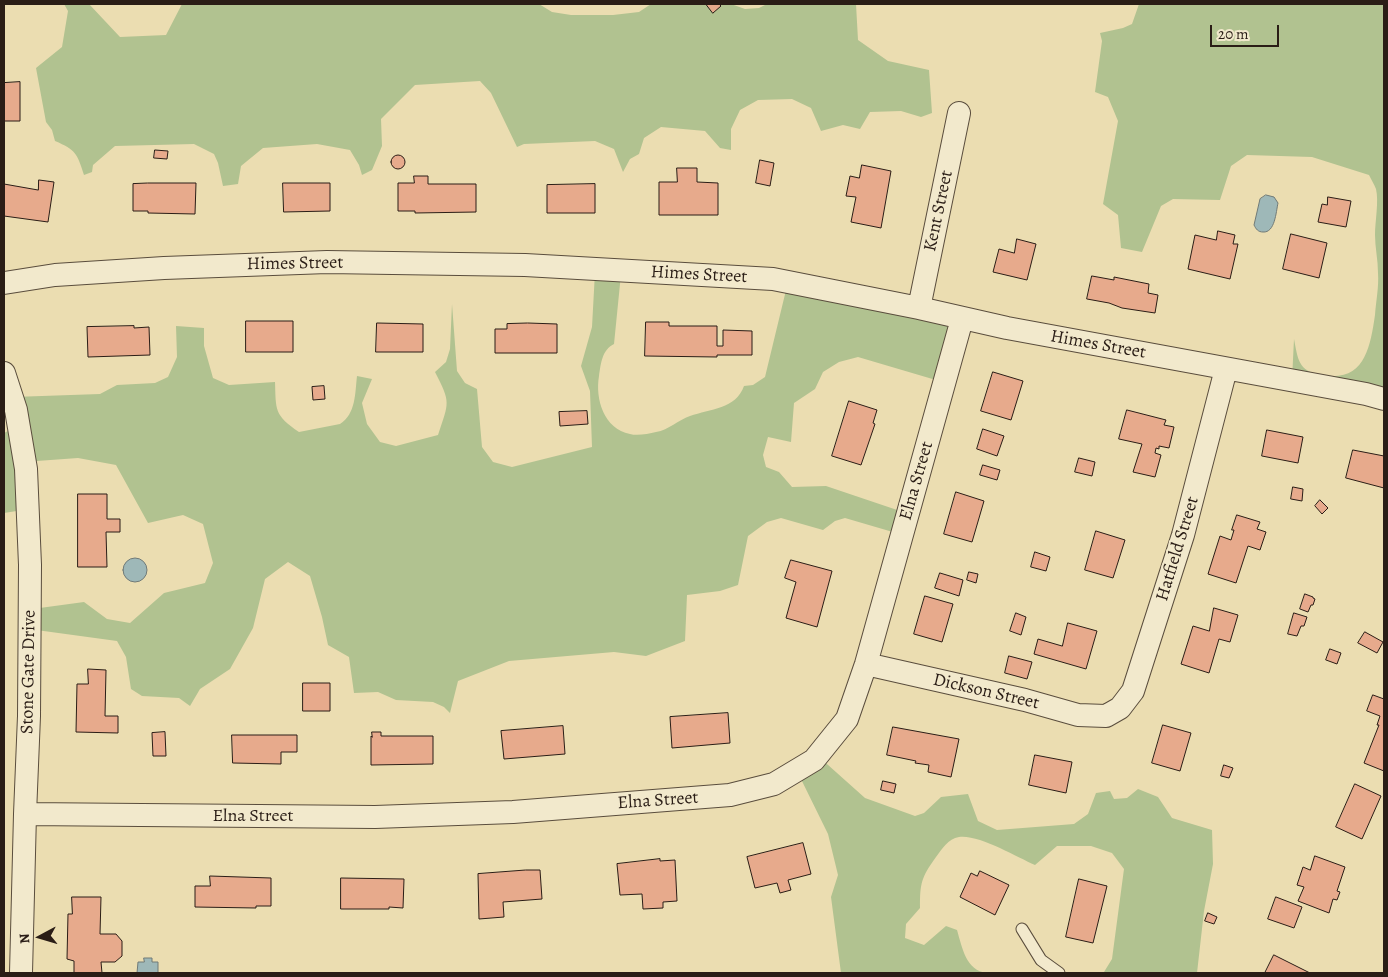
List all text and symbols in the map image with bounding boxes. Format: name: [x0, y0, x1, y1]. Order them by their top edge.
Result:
scale bar: [1213, 15, 1282, 47]
text: 20 m: [1218, 24, 1249, 44]
street label: Kent Street: [920, 168, 958, 254]
street label: Himes Street: [247, 252, 343, 276]
street label: Himes Street: [650, 262, 748, 288]
street label: Himes Street: [1049, 326, 1147, 364]
street label: Elna Street: [895, 439, 939, 523]
street label: Hatfield Street: [1152, 494, 1204, 604]
street label: Stone Gate Drive: [17, 610, 41, 734]
street label: Dickson Street: [931, 669, 1041, 715]
street label: Elna Street: [617, 787, 699, 815]
street label: Elna Street: [212, 806, 294, 828]
north arrow: [15, 912, 65, 962]
text: N: [15, 933, 35, 945]

